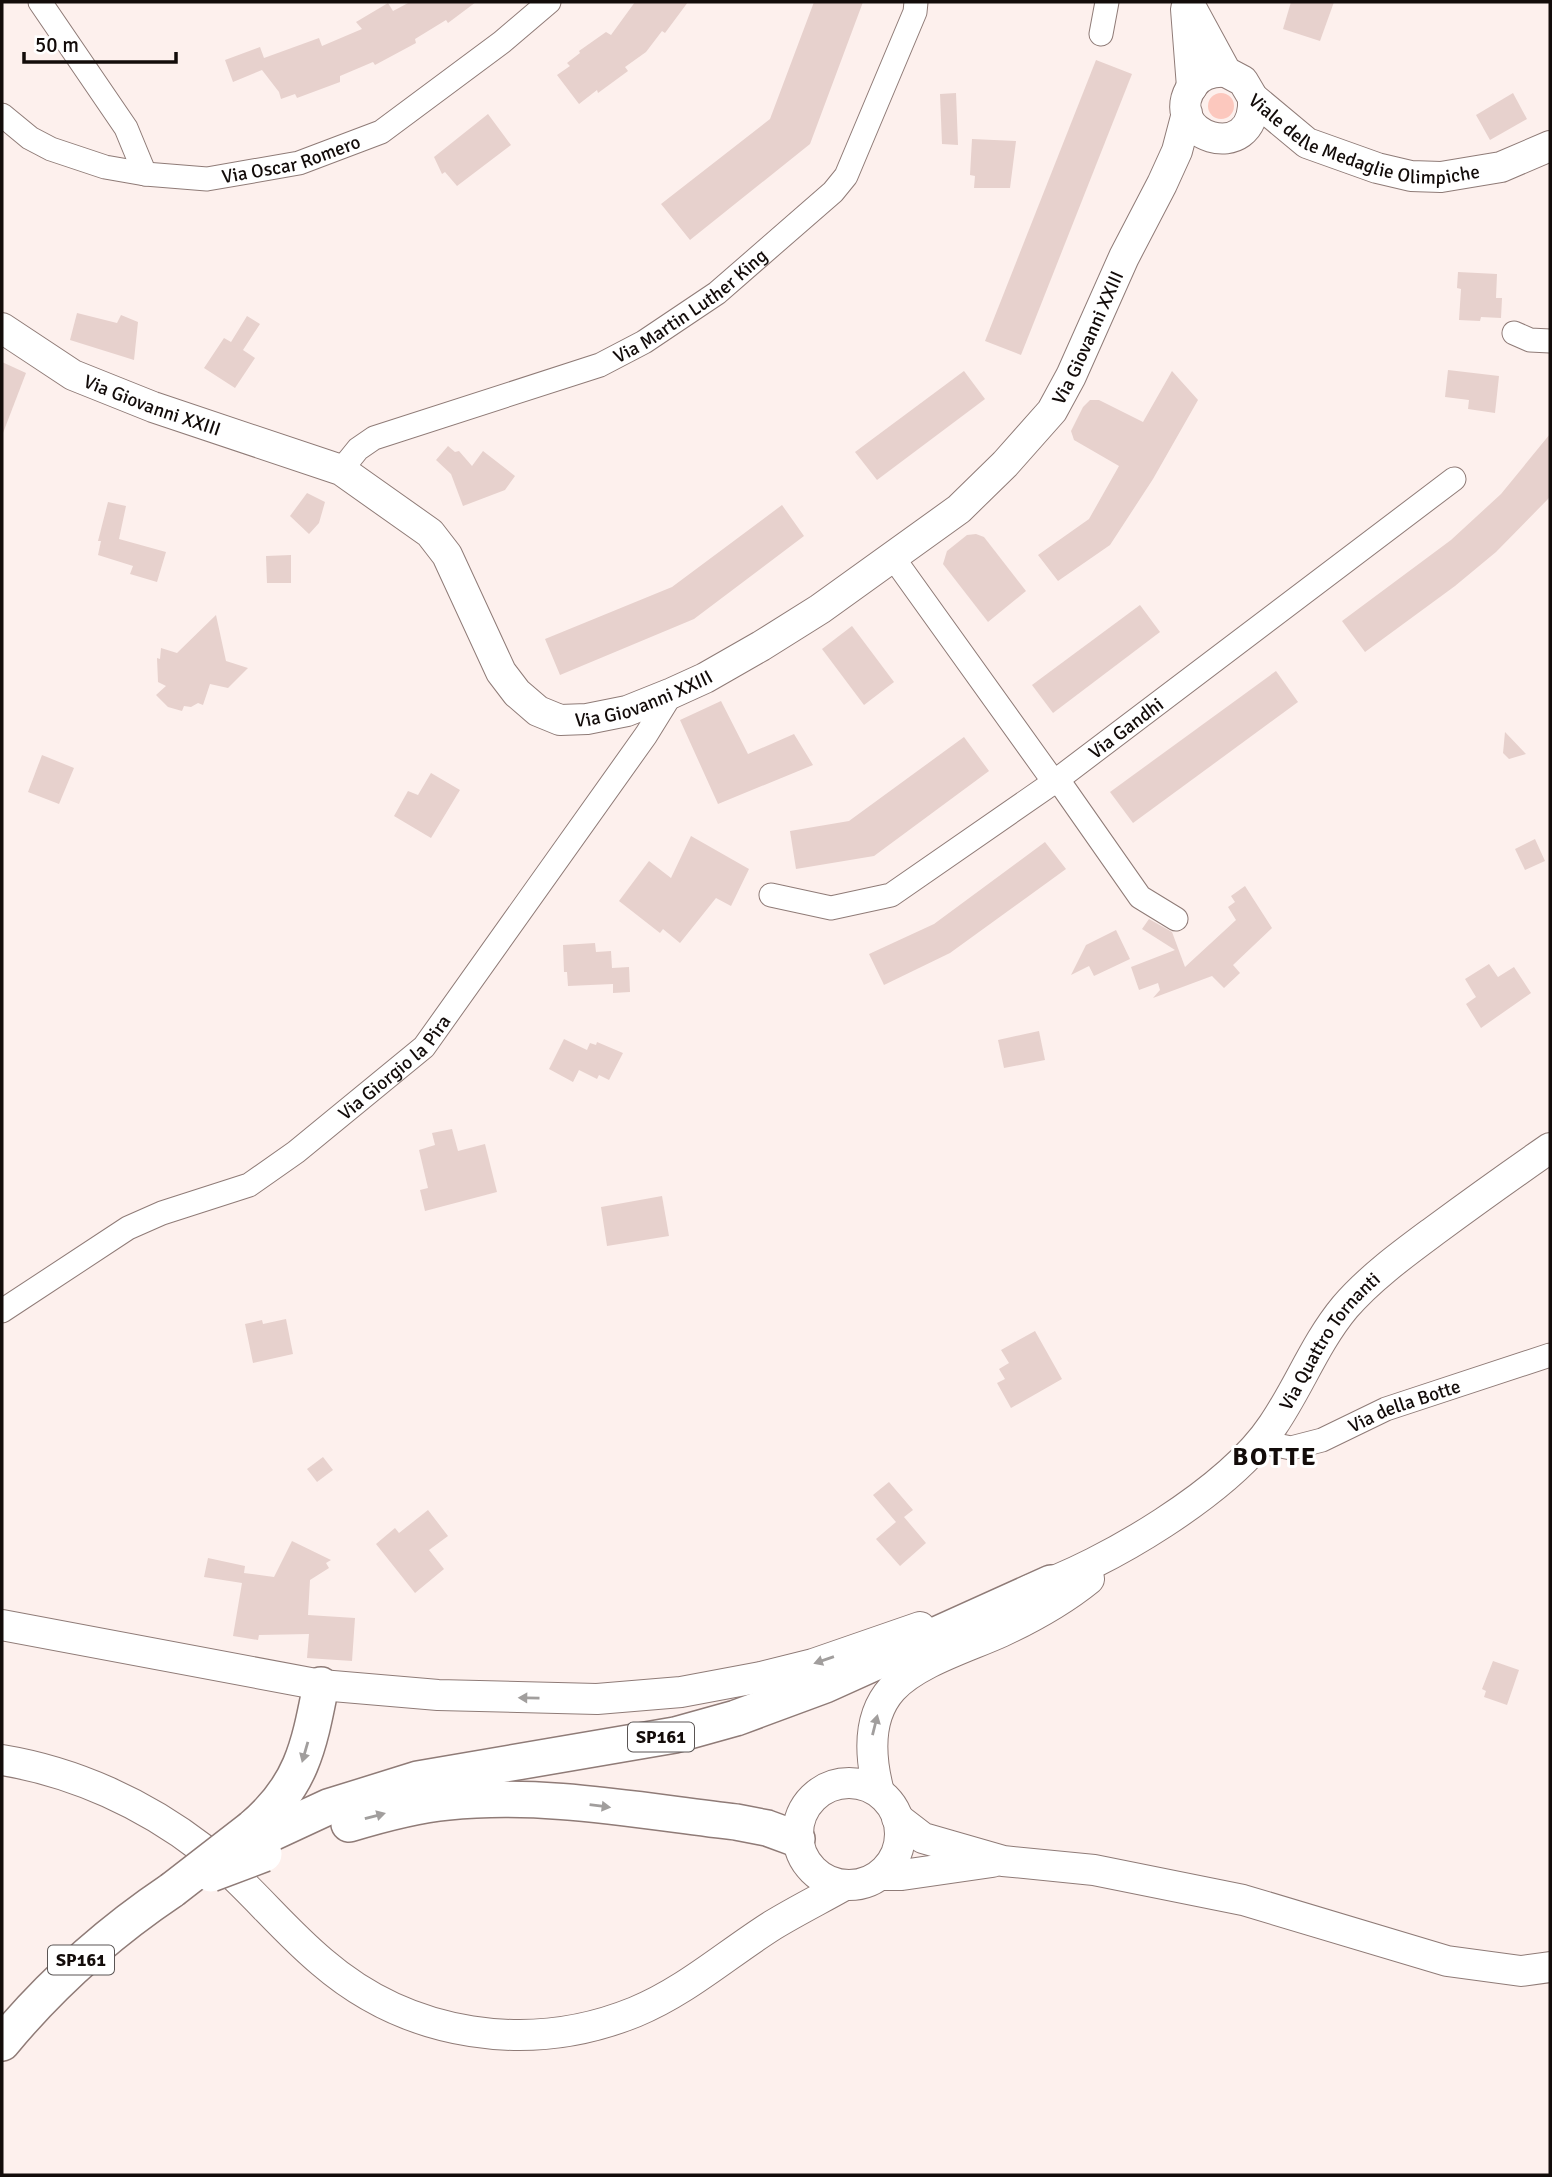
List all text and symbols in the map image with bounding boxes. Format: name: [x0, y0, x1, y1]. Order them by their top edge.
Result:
scale bar: [24, 21, 177, 65]
text: 50 m: [35, 32, 79, 58]
street label: Viale delle Medaglie Olimpiche: [1243, 88, 1482, 190]
street label: Via Oscar Romero: [220, 130, 364, 189]
street label: Via Martin Luther King: [609, 244, 772, 369]
street label: Via Giovanni XXIII: [1047, 267, 1129, 409]
street label: Via Giovanni XXIII: [80, 369, 224, 442]
street label: Via Giovanni XXIII: [574, 665, 717, 732]
street label: Via Gandhi: [1084, 692, 1168, 765]
street label: Via Giorgio la Pira: [334, 1010, 456, 1126]
street label: Via Quattro Tornanti: [1274, 1267, 1385, 1415]
street label: Via della Botte: [1344, 1374, 1464, 1438]
district label: BOTTE: [1232, 1441, 1318, 1473]
one-way arrow: [813, 1655, 834, 1666]
one-way arrow: [517, 1692, 539, 1704]
one-way arrow: [870, 1714, 881, 1736]
road number: SP161: [628, 1722, 694, 1752]
one-way arrow: [300, 1741, 310, 1762]
one-way arrow: [589, 1800, 611, 1811]
one-way arrow: [364, 1810, 386, 1821]
road number: SP161: [48, 1946, 114, 1974]

